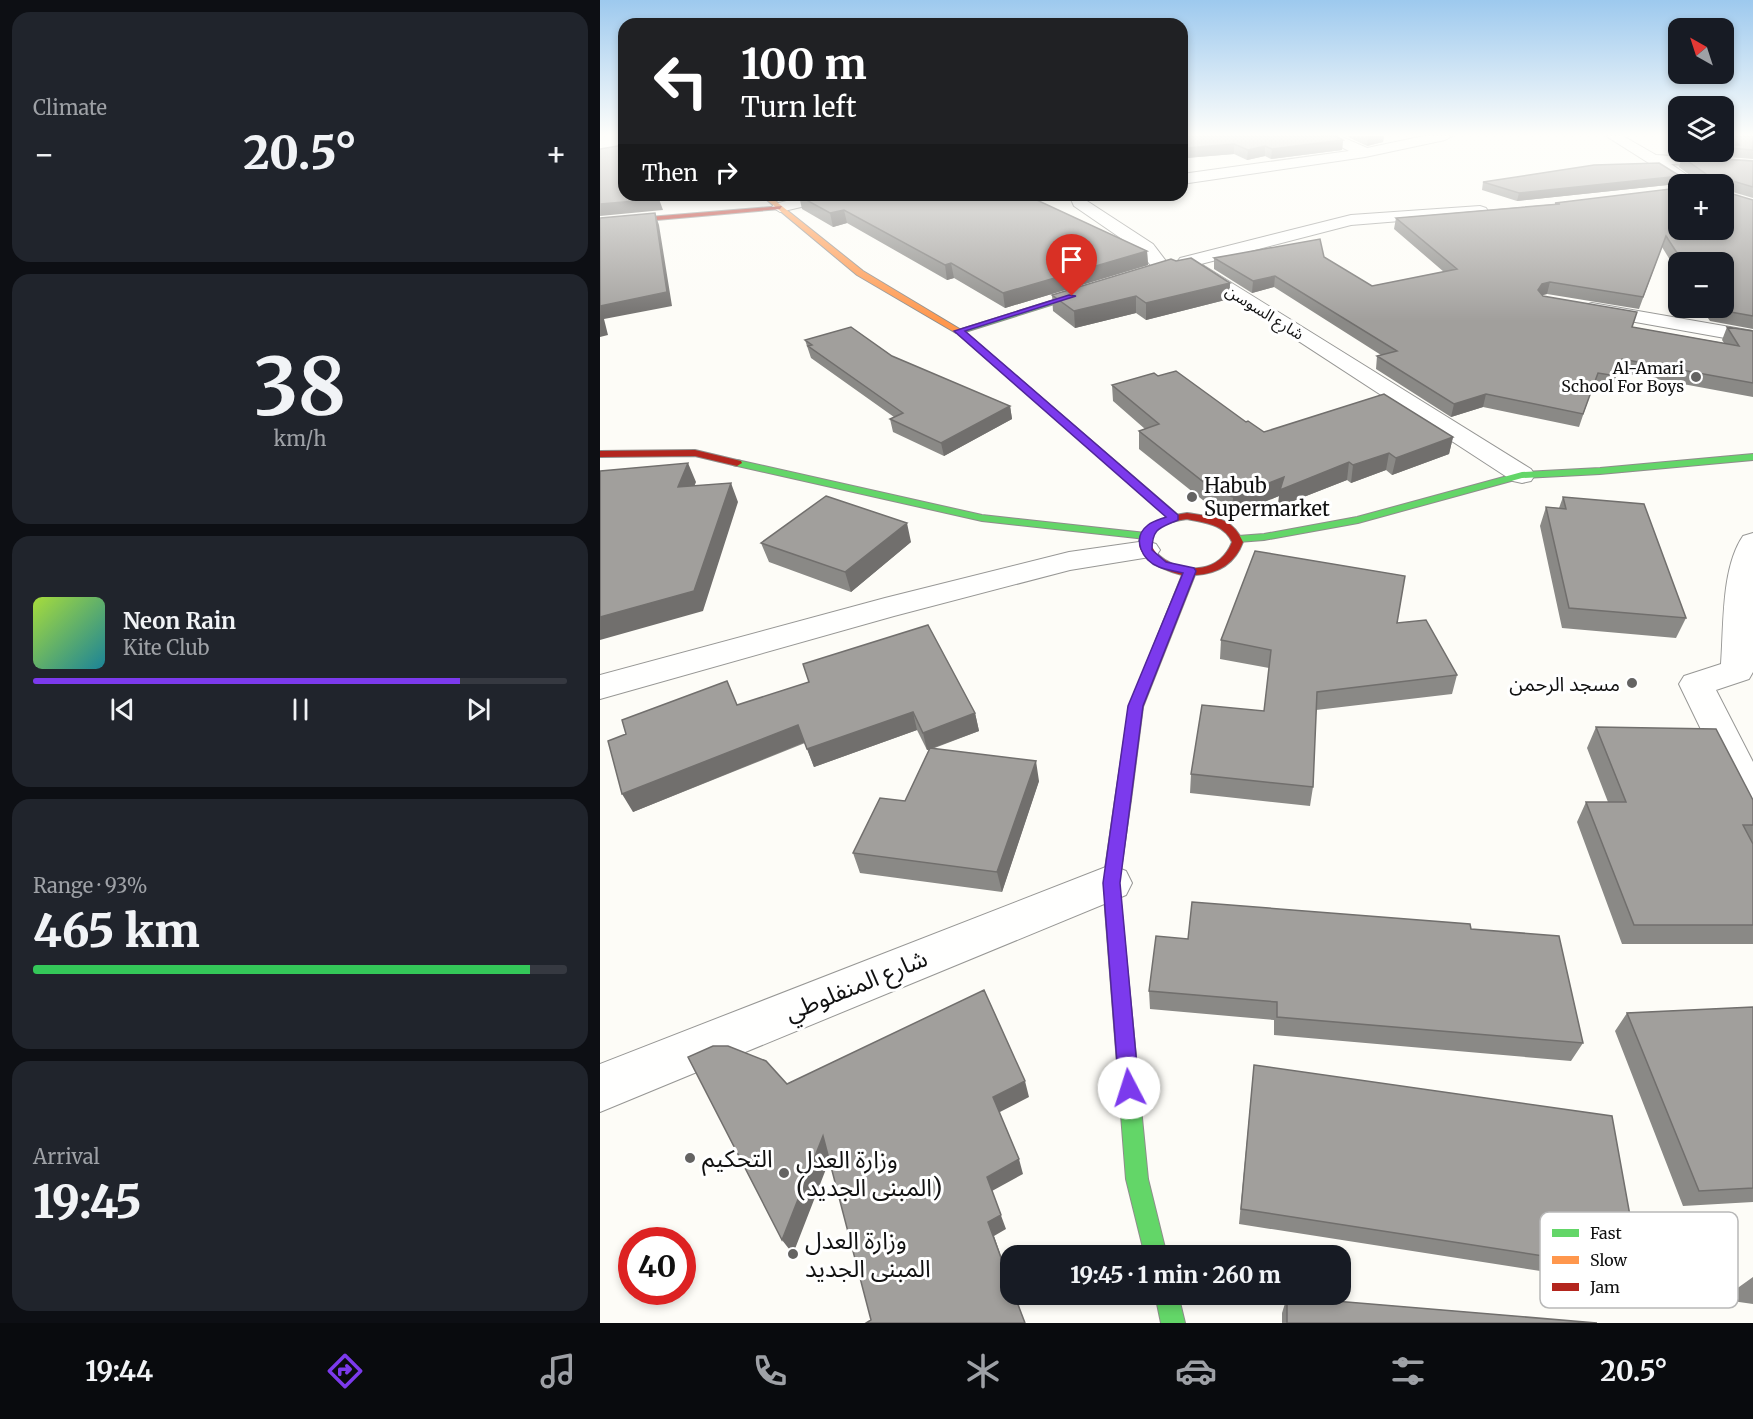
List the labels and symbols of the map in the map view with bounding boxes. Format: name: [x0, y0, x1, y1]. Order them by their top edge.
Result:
north arrow: [1668, 18, 1734, 84]
pin: [1046, 234, 1097, 296]
street label: شارع السوسن: [1221, 280, 1308, 346]
place label: Al-Amari School For Boys: [1561, 358, 1684, 396]
marker: Al-Amari School For Boys: [1689, 370, 1703, 384]
place label: Habub Supermarket: [1204, 473, 1330, 521]
marker: Habub Supermarket: [1185, 490, 1199, 504]
place label: مسجد الرحمن: [1509, 671, 1620, 696]
marker: مسجد الرحمن: [1625, 676, 1639, 690]
street label: شارع المنفلوطي: [780, 942, 933, 1031]
position arrow: [1097, 1056, 1161, 1120]
place label: التحكيم: [702, 1143, 773, 1176]
place label: وزارة العدل (المبنى الجديد): [796, 1144, 942, 1203]
marker: التحكيم: [683, 1151, 697, 1165]
marker: وزارة العدل (المبنى الجديد): [777, 1166, 791, 1180]
legend: [1540, 1212, 1738, 1308]
text: Fast: [1590, 1223, 1623, 1243]
place label: وزارة العدل المبنى الجديد: [805, 1225, 931, 1284]
speed limit sign: 40: [618, 1227, 696, 1305]
marker: وزارة العدل المبنى الجديد: [786, 1247, 800, 1261]
text: Slow: [1590, 1250, 1628, 1270]
text: Jam: [1589, 1277, 1620, 1297]

